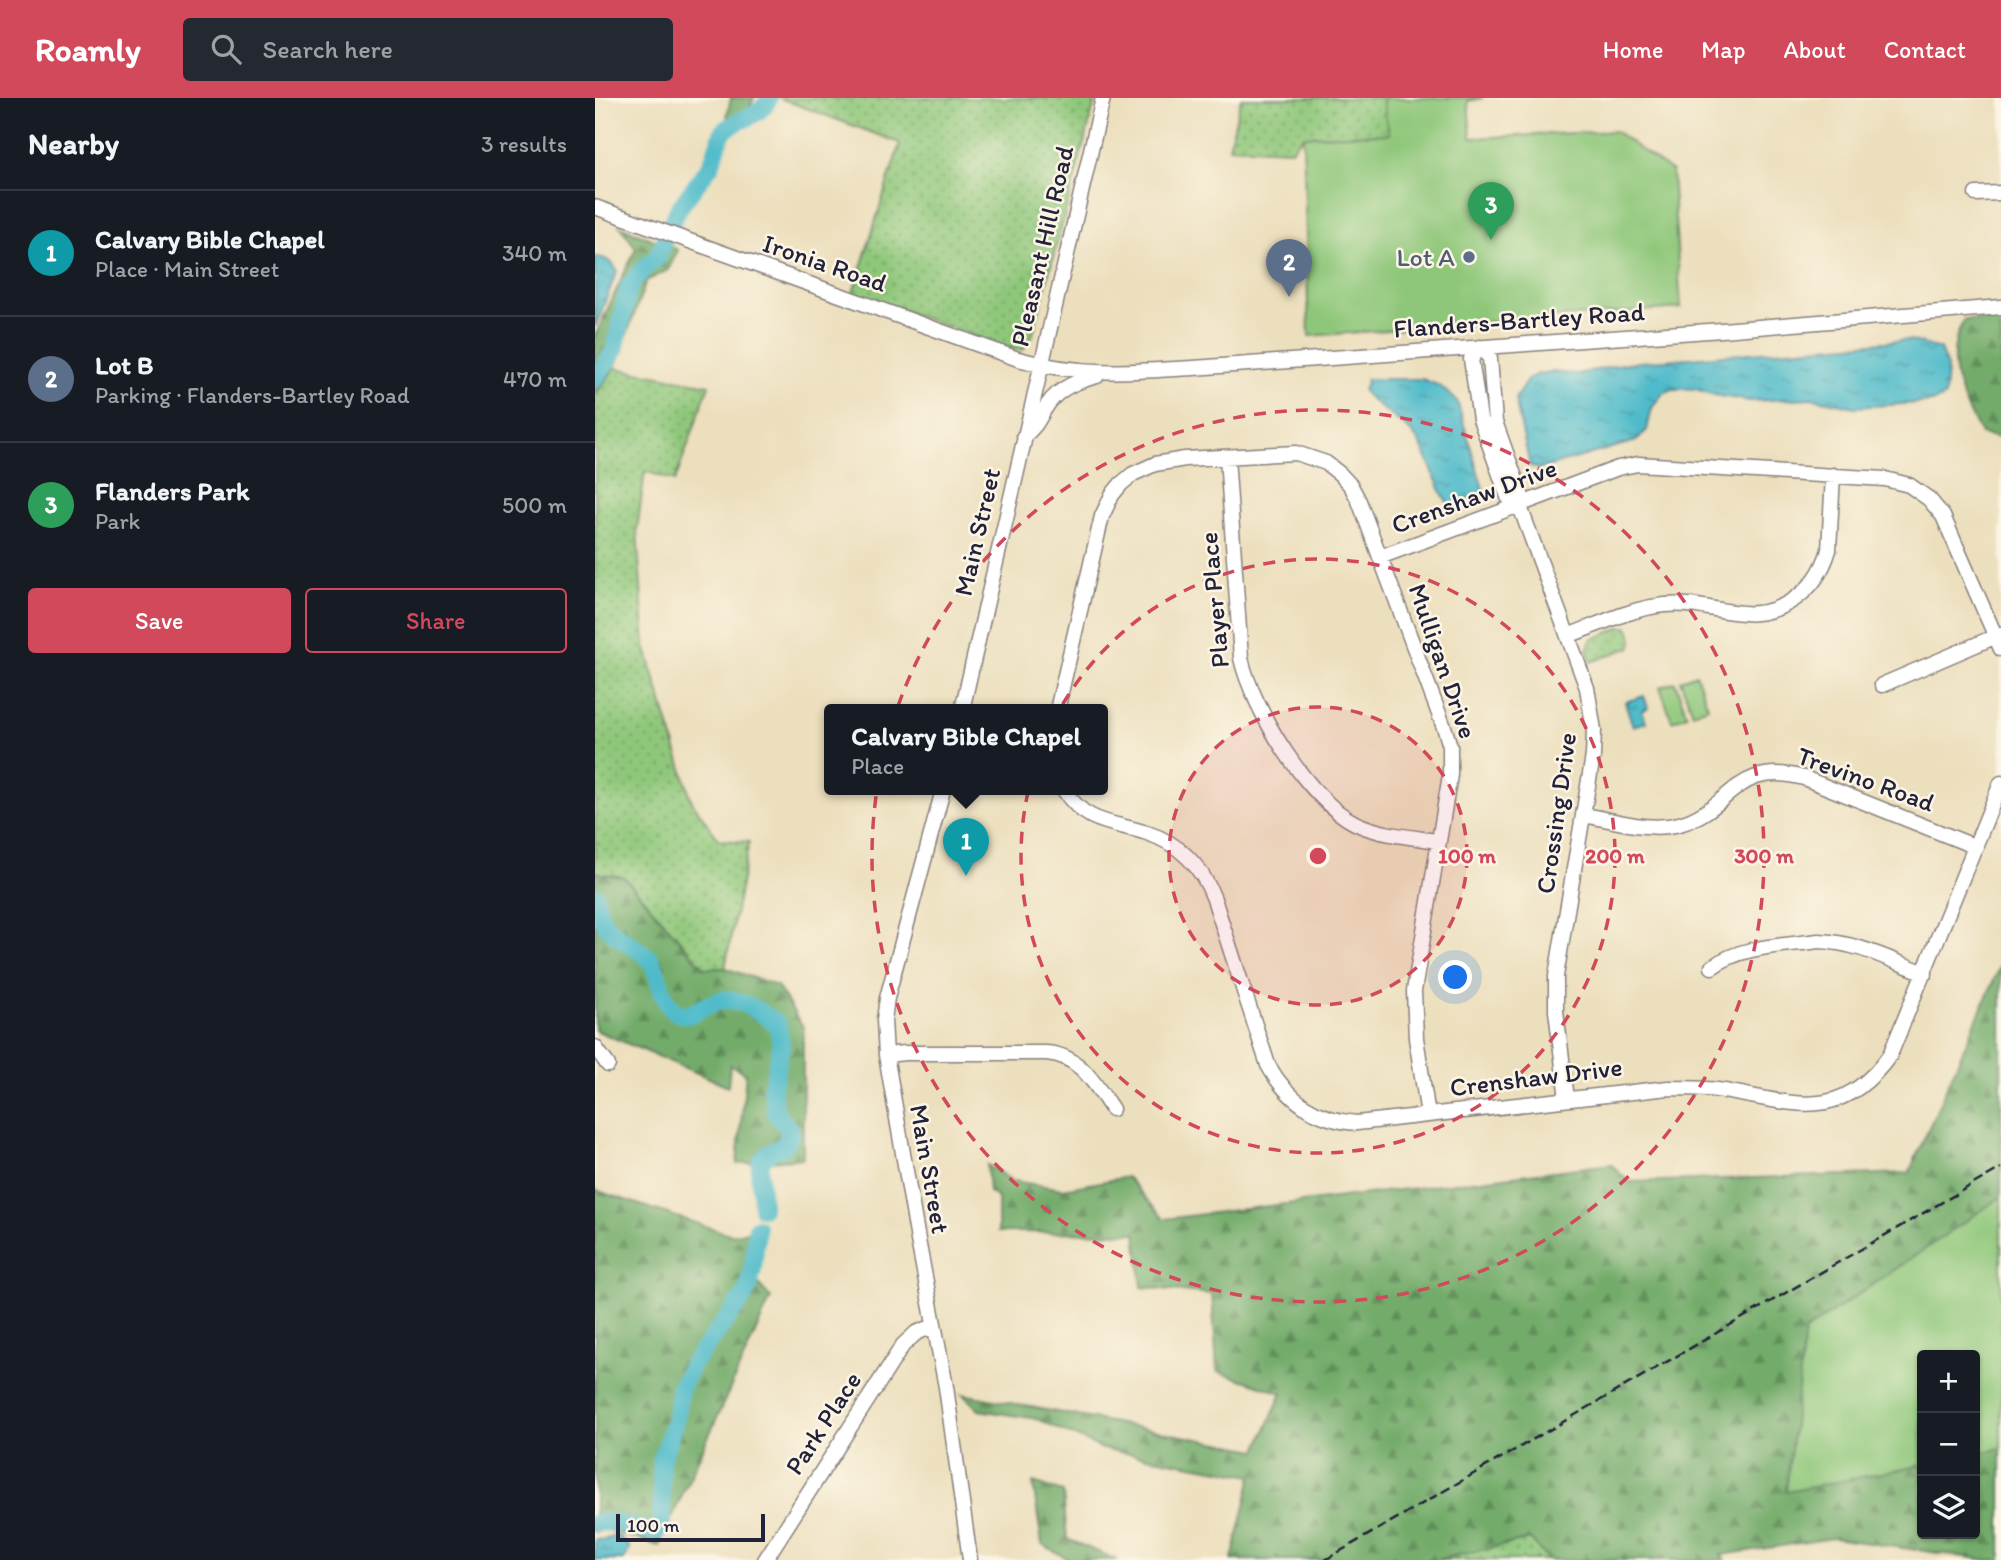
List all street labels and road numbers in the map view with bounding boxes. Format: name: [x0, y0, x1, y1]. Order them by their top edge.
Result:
street label: Pleasant Hill Road: [1003, 142, 1081, 350]
street label: Ironia Road: [759, 227, 892, 299]
street label: Flanders-Bartley Road: [1392, 295, 1646, 345]
street label: Crenshaw Drive: [1387, 451, 1561, 541]
street label: Main Street: [947, 465, 1007, 599]
street label: Player Place: [1192, 531, 1236, 669]
street label: Mulligan Drive: [1402, 579, 1484, 743]
street label: Crossing Drive: [1529, 730, 1583, 896]
street label: Trevino Road: [1793, 739, 1940, 819]
street label: Crenshaw Drive: [1448, 1051, 1624, 1103]
street label: Main Street: [903, 1102, 957, 1236]
street label: Park Place: [778, 1365, 868, 1481]

